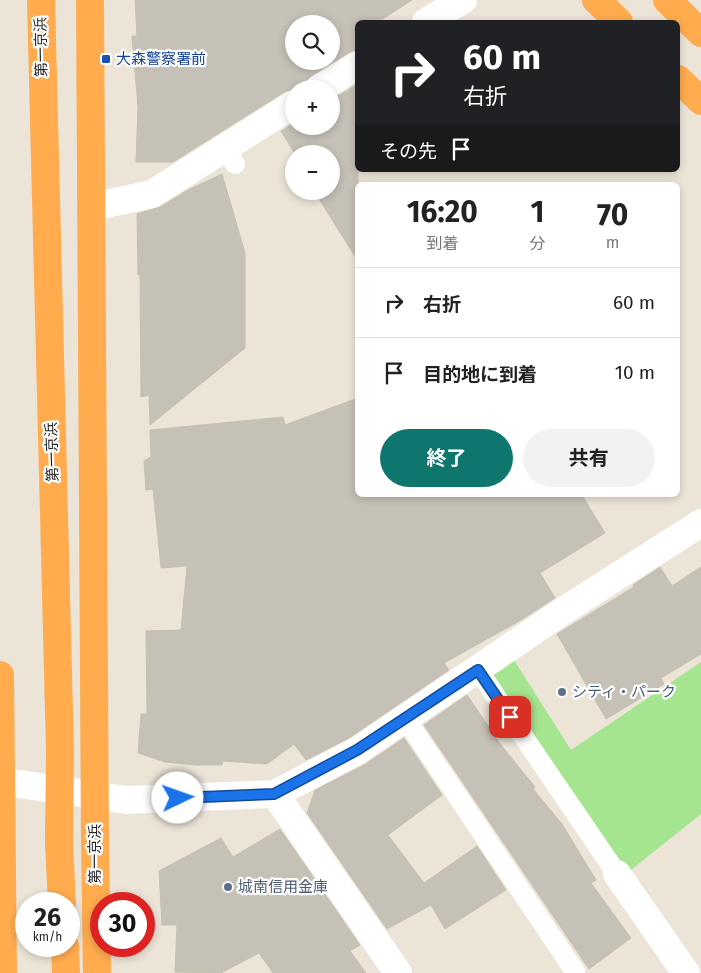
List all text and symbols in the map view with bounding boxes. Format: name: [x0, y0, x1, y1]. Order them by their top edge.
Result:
map controls: [285, 15, 340, 200]
button: search: [285, 15, 340, 70]
street label: 第一京浜: [31, 17, 51, 77]
text: 60 m: [463, 36, 541, 78]
icon: right: [380, 40, 445, 105]
place label: 大森警察署前: [116, 50, 206, 68]
marker: 大森警察署前: [100, 53, 112, 65]
button: +: [285, 80, 340, 135]
text: 右折: [463, 83, 507, 110]
icon: arrive: [447, 135, 475, 163]
text: その先: [380, 140, 437, 163]
button: −: [285, 145, 340, 200]
text: 16:20: [407, 194, 478, 230]
text: 1: [530, 194, 544, 230]
text: 70: [597, 197, 628, 233]
text: m: [606, 233, 620, 252]
text: 到着: [426, 234, 458, 253]
text: 分: [529, 234, 545, 253]
icon: right: [380, 289, 408, 317]
text: 60 m: [613, 291, 655, 314]
text: 右折: [423, 293, 461, 316]
icon: arrive: [380, 359, 408, 387]
text: 10 m: [615, 361, 655, 384]
text: 目的地に到着: [423, 363, 537, 386]
street label: 第一京浜: [42, 422, 62, 482]
button: 終了: [380, 429, 513, 487]
button: 共有: [523, 429, 655, 487]
place label: シティ・パーク: [572, 683, 676, 701]
marker: シティ・パーク: [556, 686, 568, 698]
pin: [489, 696, 531, 738]
icon: arrive: [496, 703, 524, 731]
position arrow: [151, 771, 203, 823]
street label: 第一京浜: [86, 824, 104, 884]
place label: 城南信用金庫: [238, 878, 328, 896]
marker: 城南信用金庫: [222, 881, 234, 893]
speed limit sign: 30: [90, 892, 155, 957]
text: 26: [34, 903, 61, 933]
text: km/h: [33, 930, 62, 944]

